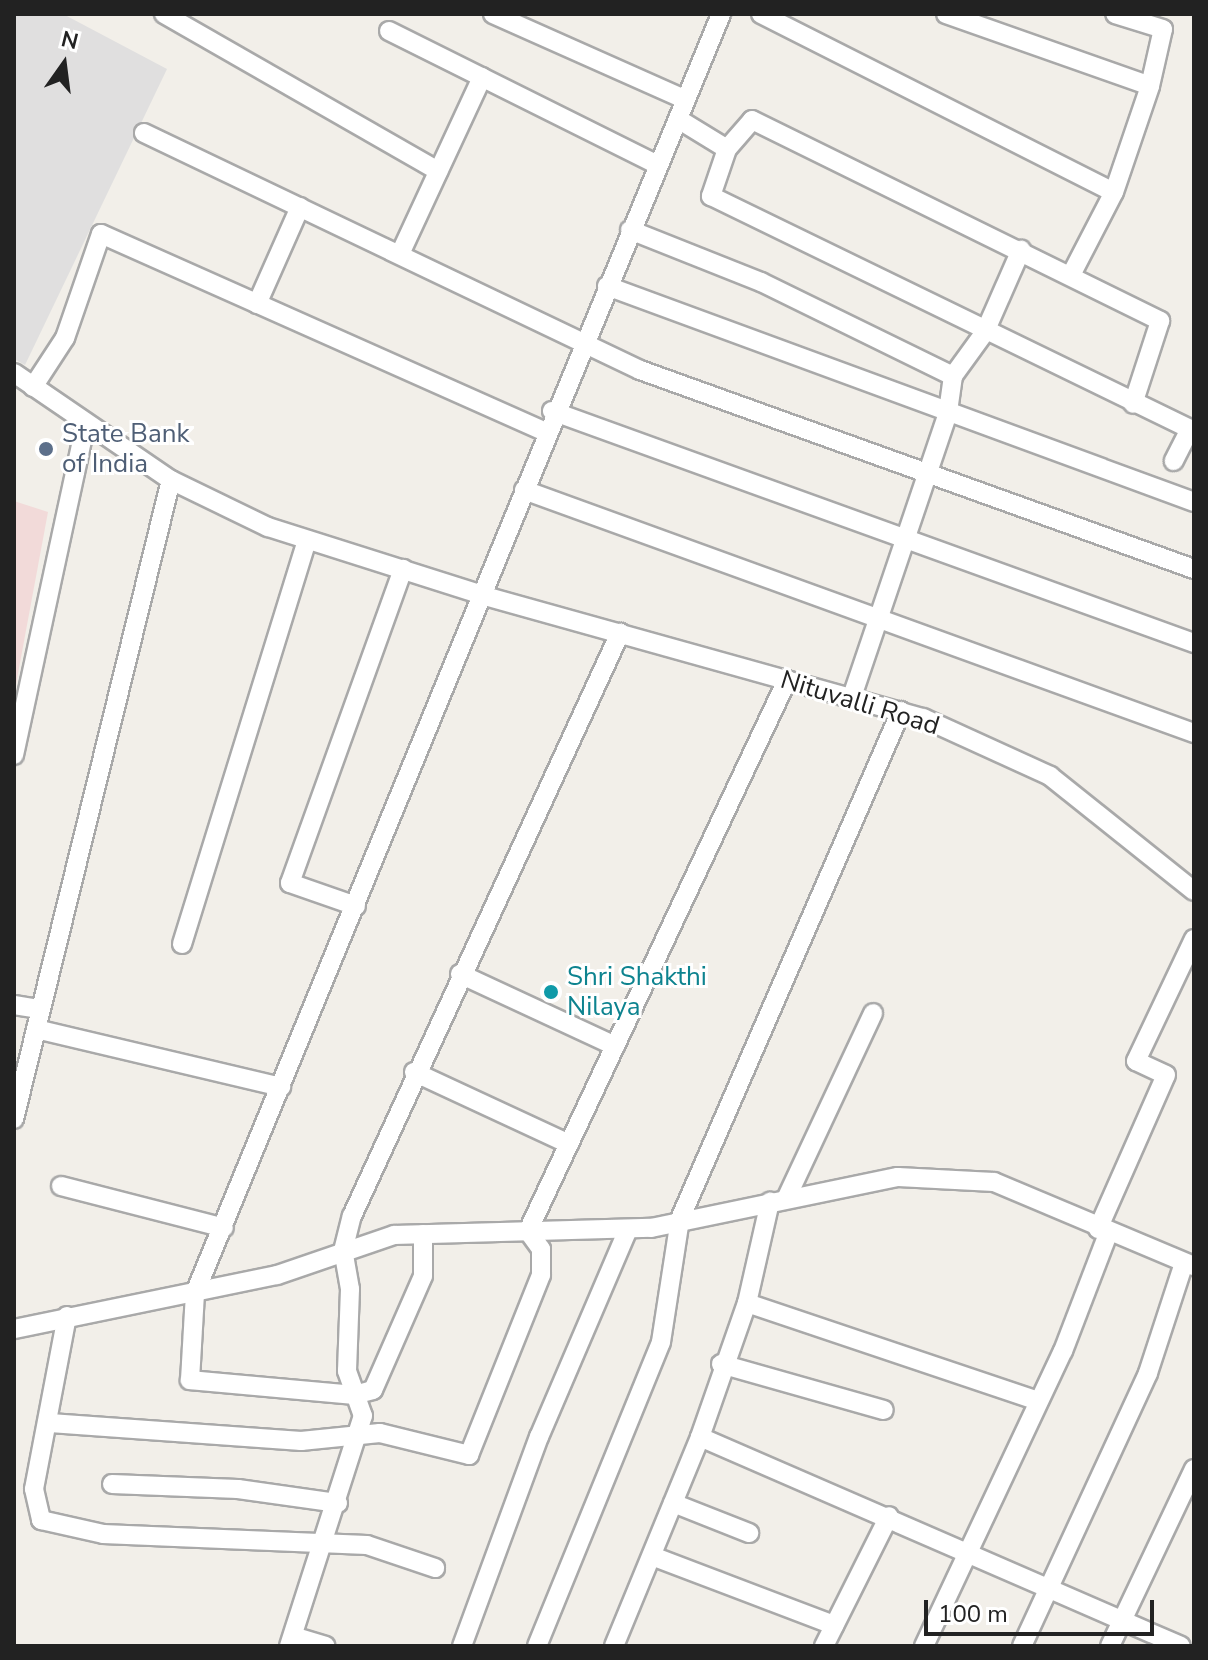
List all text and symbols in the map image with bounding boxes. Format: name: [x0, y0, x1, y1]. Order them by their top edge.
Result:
north arrow: [24, 24, 104, 104]
text: N: [58, 24, 81, 57]
place label: State Bank of India: [62, 418, 189, 480]
marker: State Bank of India: [37, 440, 55, 458]
street label: Nituvalli Road: [777, 664, 943, 742]
place label: Shri Shakthi Nilaya: [567, 961, 707, 1022]
marker: Shri Shakthi Nilaya: [542, 983, 560, 1001]
scale bar: [928, 1584, 1158, 1634]
text: 100 m: [938, 1598, 1008, 1630]

